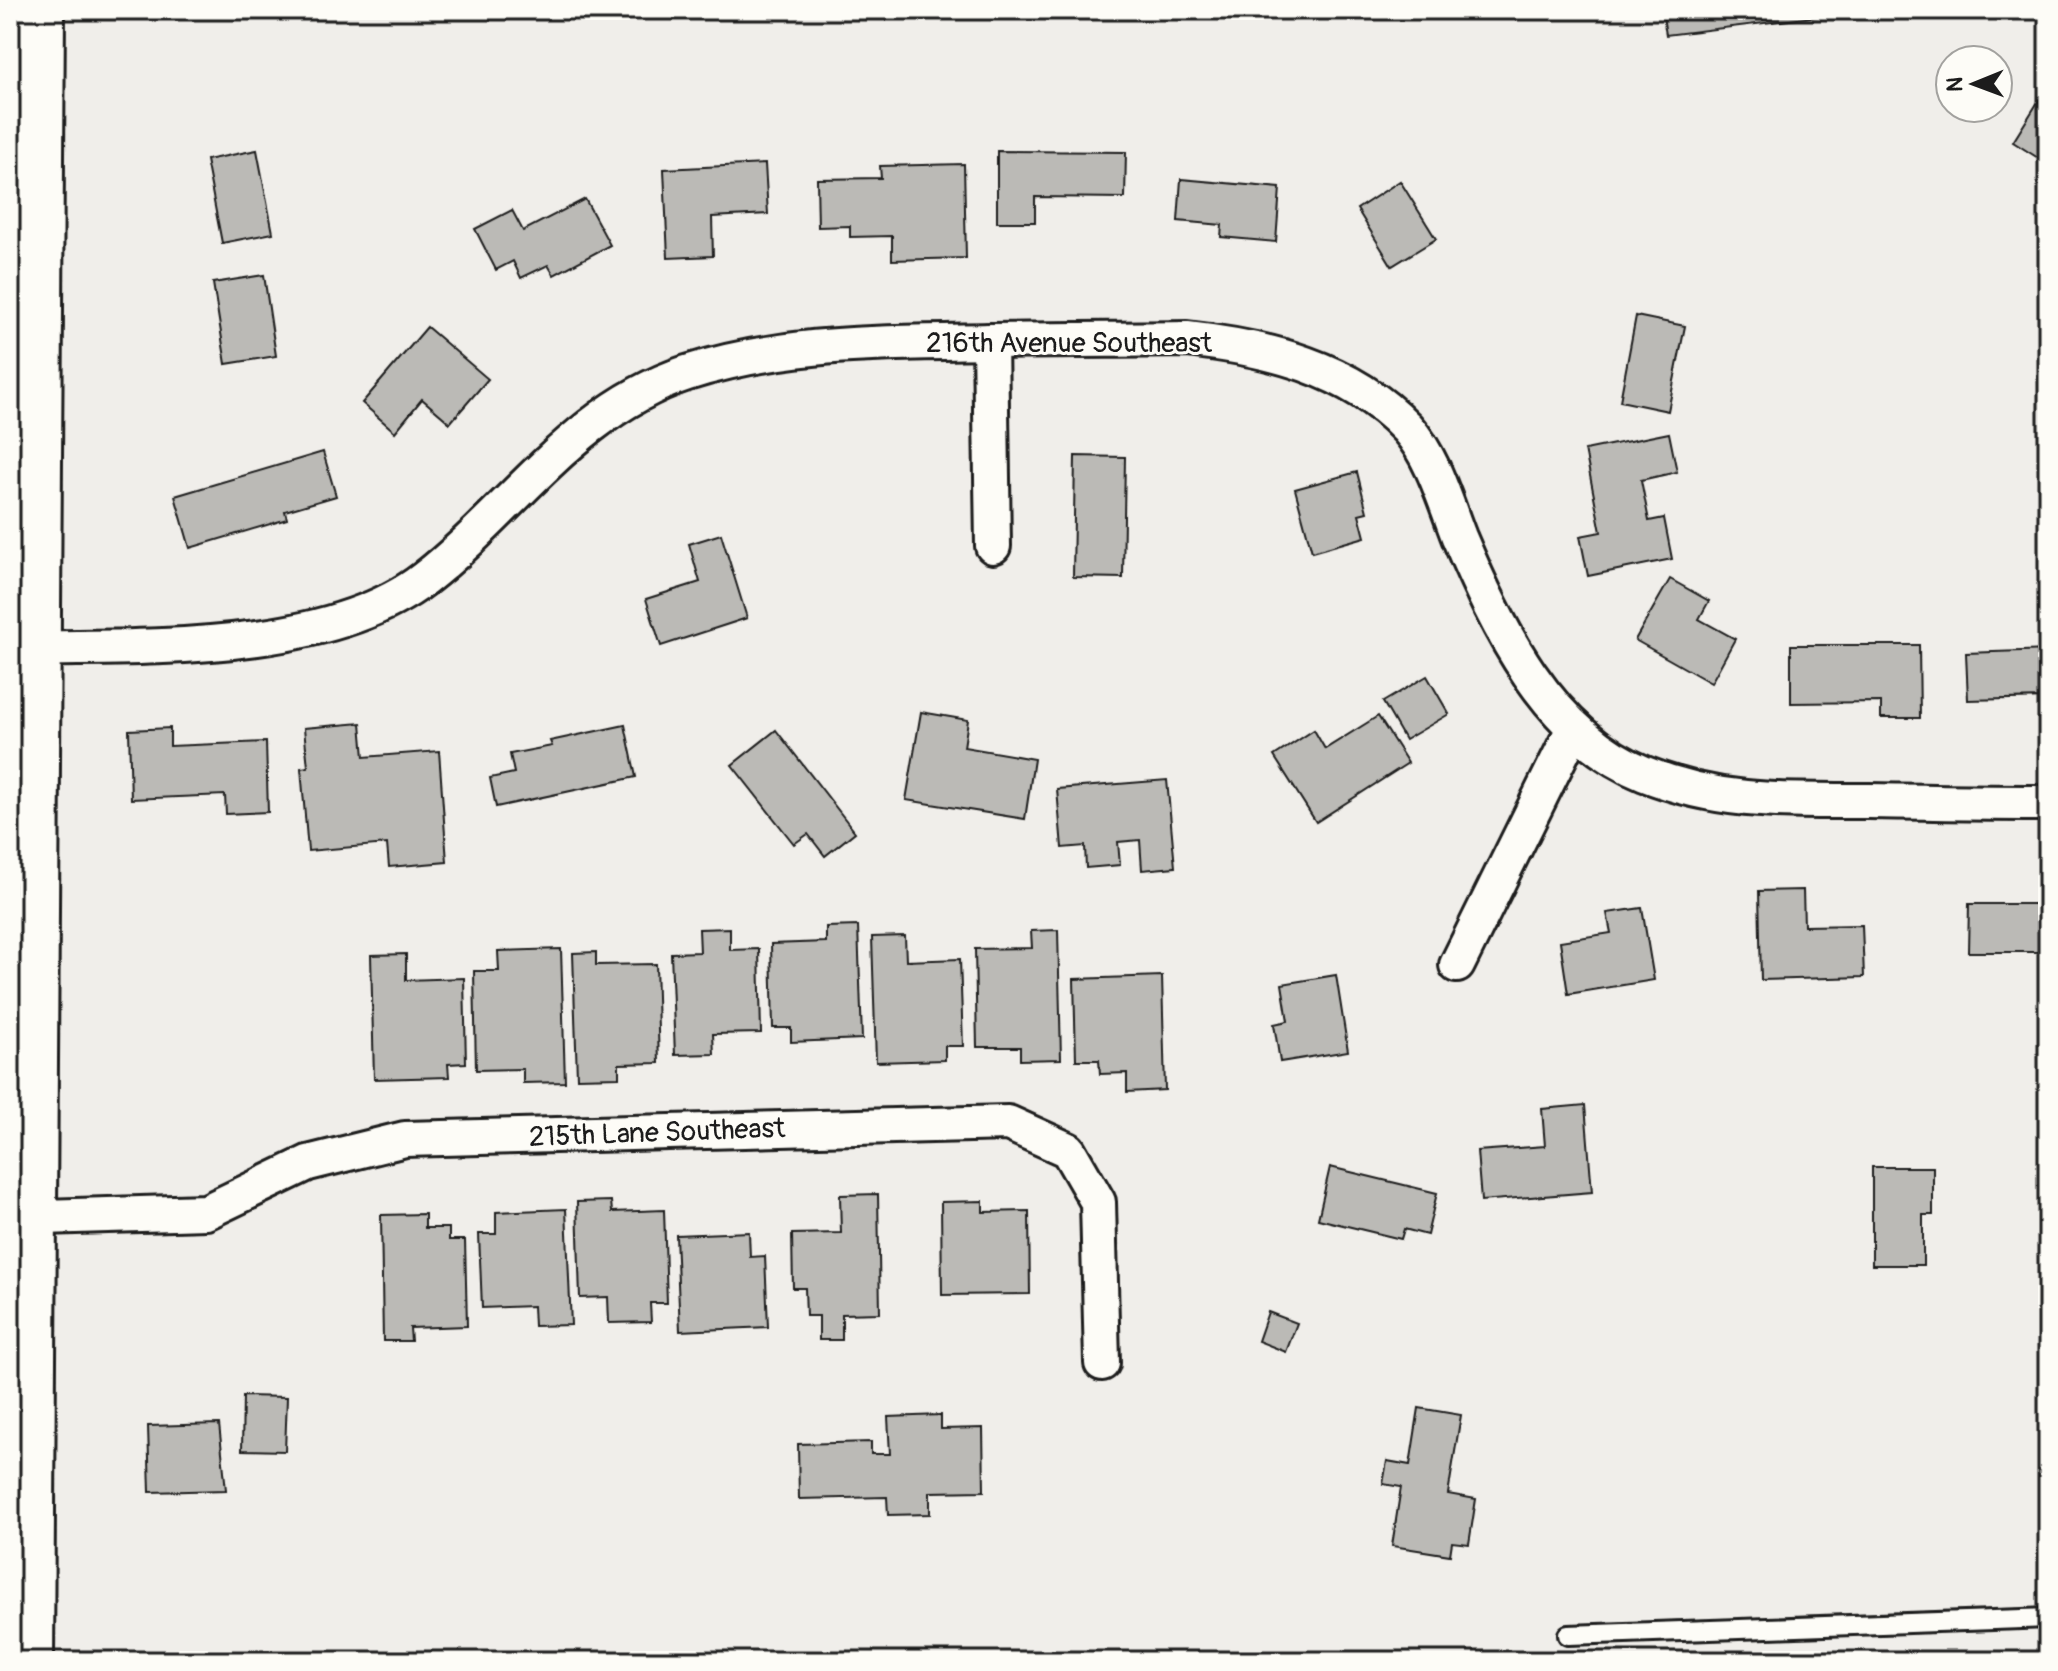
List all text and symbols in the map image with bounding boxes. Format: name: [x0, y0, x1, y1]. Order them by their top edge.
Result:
north arrow: [1934, 44, 2014, 124]
text: N: [1941, 77, 1969, 92]
street label: 216th Avenue Southeast: [926, 326, 1213, 361]
street label: 215th Lane Southeast: [528, 1111, 786, 1155]

